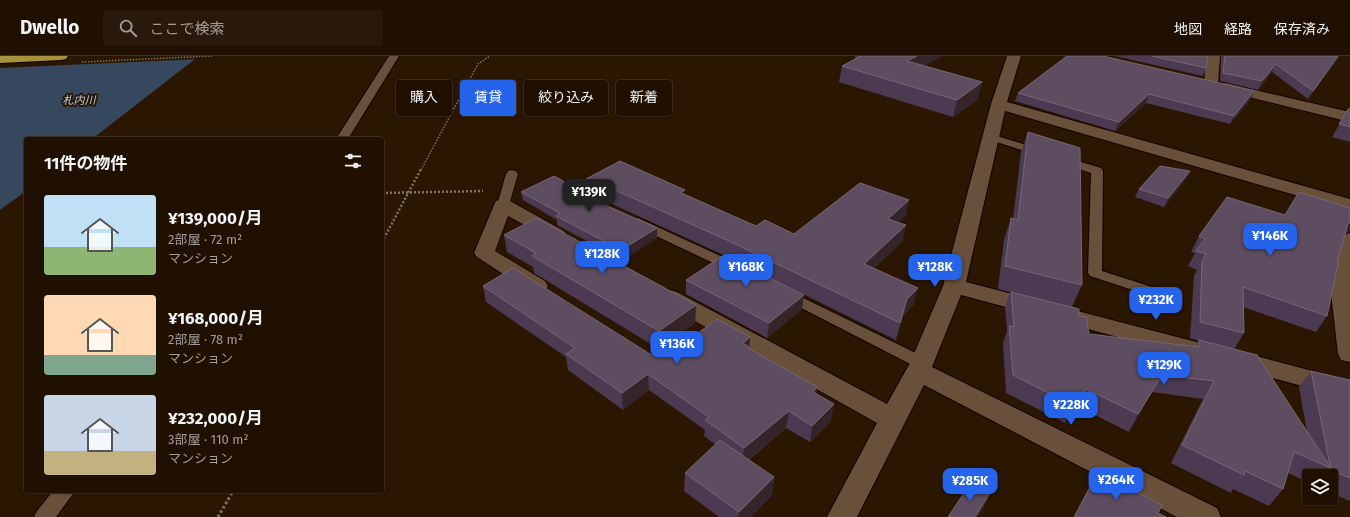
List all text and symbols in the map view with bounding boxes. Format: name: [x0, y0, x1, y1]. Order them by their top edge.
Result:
search box: [103, 10, 383, 46]
text: Dwello: [20, 16, 79, 39]
icon: search: [117, 17, 139, 39]
text: ここで検索: [149, 20, 224, 38]
text: 地図: [1174, 21, 1202, 38]
text: 経路: [1224, 21, 1252, 38]
text: 保存済み: [1274, 21, 1330, 38]
chip: 購入: [396, 80, 452, 116]
chip: 賃貸: [460, 80, 516, 116]
chip: 絞り込み: [524, 80, 608, 116]
chip: 新着: [616, 80, 672, 116]
water label: 札内川: [63, 94, 96, 107]
icon: filters: [342, 150, 364, 172]
text: 11件の物件: [44, 153, 127, 174]
pin: ¥139K: [561, 179, 617, 213]
text: ¥139K: [571, 184, 607, 199]
text: ¥139,000/月: [168, 208, 263, 229]
icon: home: [76, 211, 124, 259]
pin: ¥146K: [1242, 223, 1298, 257]
text: ¥146K: [1252, 228, 1288, 243]
text: 2部屋 · 72 m²: [168, 232, 242, 247]
pin: ¥128K: [574, 241, 630, 275]
text: ¥128K: [584, 246, 620, 261]
text: マンション: [168, 251, 233, 266]
pin: ¥168K: [718, 254, 774, 288]
pin: ¥128K: [907, 254, 963, 288]
text: ¥168K: [728, 259, 764, 274]
text: ¥128K: [917, 259, 953, 274]
pin: ¥232K: [1128, 287, 1184, 321]
text: ¥232K: [1138, 292, 1174, 307]
text: ¥168,000/月: [168, 308, 264, 329]
icon: home: [76, 311, 124, 359]
pin: ¥136K: [649, 331, 705, 365]
text: 2部屋 · 78 m²: [168, 332, 243, 347]
text: ¥136K: [659, 336, 695, 351]
text: マンション: [168, 351, 233, 366]
pin: ¥129K: [1136, 352, 1192, 386]
text: ¥129K: [1146, 357, 1182, 372]
pin: ¥228K: [1043, 392, 1099, 426]
text: ¥228K: [1053, 397, 1089, 412]
text: ¥232,000/月: [168, 408, 263, 429]
icon: home: [76, 411, 124, 459]
text: 3部屋 · 110 m²: [168, 432, 249, 447]
text: マンション: [168, 451, 233, 466]
pin: ¥264K: [1088, 467, 1144, 501]
pin: ¥285K: [942, 468, 998, 502]
map controls: [1302, 469, 1338, 505]
button: layers: [1302, 469, 1338, 505]
text: ¥264K: [1098, 472, 1134, 487]
text: ¥285K: [952, 473, 988, 488]

